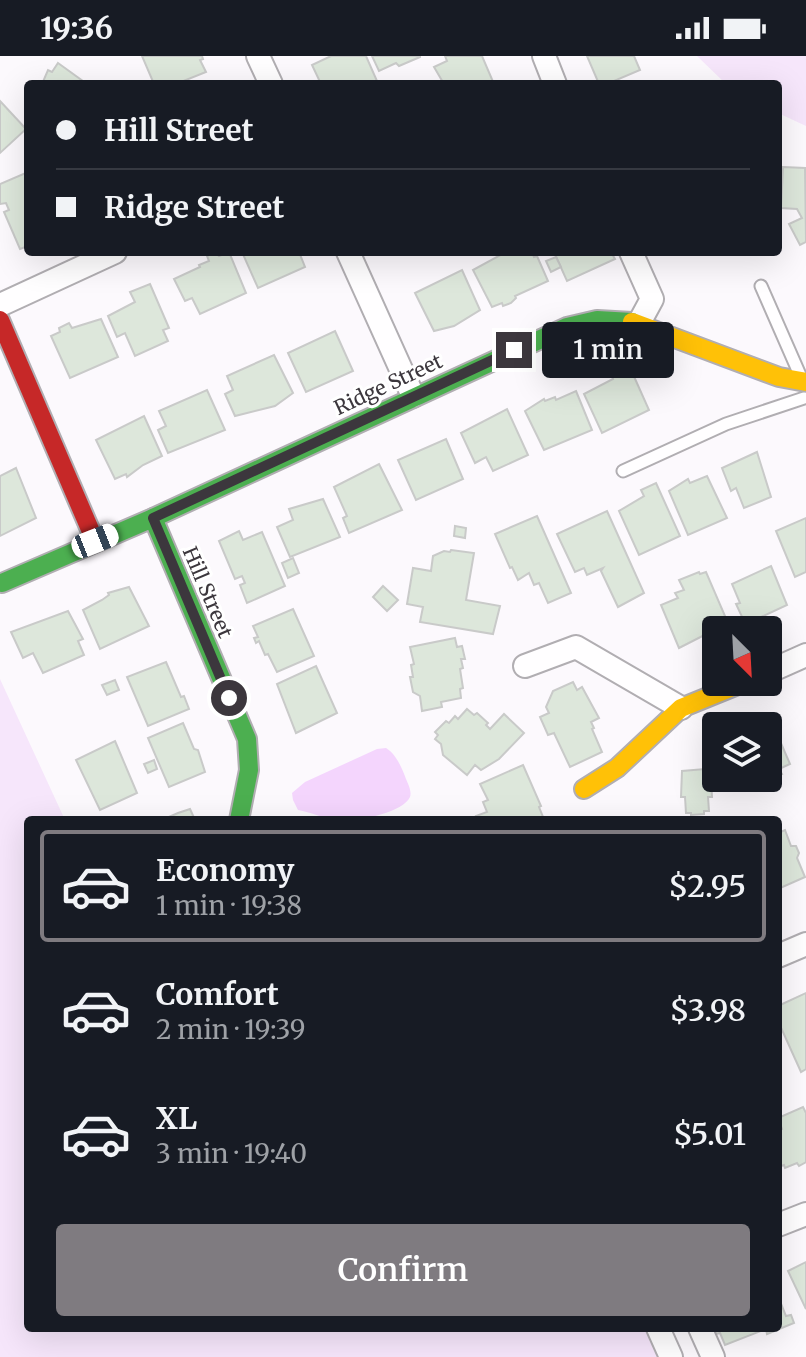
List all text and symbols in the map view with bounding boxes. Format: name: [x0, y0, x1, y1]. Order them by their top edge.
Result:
text: 19:36: [40, 9, 113, 47]
text: Hill Street: [104, 111, 254, 149]
text: Ridge Street: [104, 188, 284, 226]
callout: 1 min: [542, 322, 674, 378]
route end: [496, 332, 532, 368]
text: 1 min: [573, 333, 643, 366]
street label: Ridge Street: [330, 348, 446, 420]
car: [68, 521, 122, 561]
street label: Hill Street: [178, 543, 238, 642]
north arrow: [702, 616, 782, 696]
map controls: [702, 616, 782, 792]
route start: [211, 680, 247, 716]
button: layers: [702, 712, 782, 792]
icon: car: [60, 850, 132, 922]
text: Economy: [156, 851, 294, 889]
text: $2.95: [668, 867, 746, 905]
text: 1 min · 19:38: [156, 889, 302, 922]
icon: car: [60, 974, 132, 1046]
text: Comfort: [156, 975, 279, 1013]
text: $3.98: [669, 991, 746, 1029]
text: 2 min · 19:39: [156, 1013, 305, 1046]
icon: car: [60, 1098, 132, 1170]
text: XL: [156, 1099, 197, 1137]
text: $5.01: [673, 1115, 746, 1153]
text: 3 min · 19:40: [156, 1137, 307, 1170]
button: Confirm: [56, 1224, 750, 1316]

